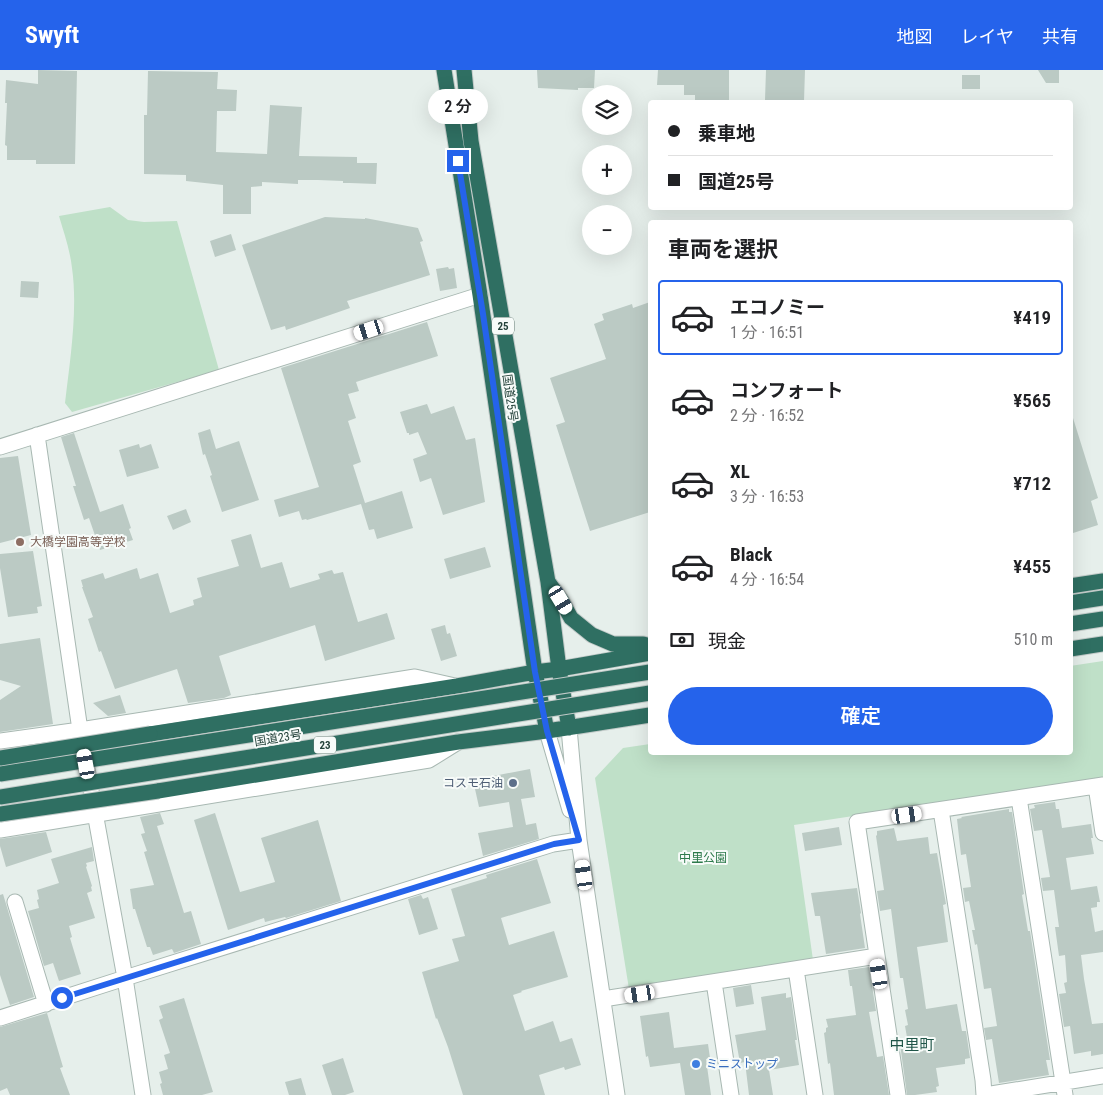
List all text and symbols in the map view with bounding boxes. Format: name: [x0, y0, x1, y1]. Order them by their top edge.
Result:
text: Swyft: [25, 21, 79, 49]
text: 地図: [897, 26, 933, 47]
text: レイヤ: [961, 26, 1014, 47]
text: 共有: [1042, 26, 1078, 47]
map controls: [582, 85, 632, 255]
button: layers: [582, 85, 632, 135]
callout: 2 分: [428, 88, 488, 124]
text: 2 分: [444, 97, 472, 116]
text: 乗車地: [698, 122, 755, 145]
button: +: [582, 145, 632, 195]
route end: [447, 150, 469, 172]
text: 国道25号: [698, 170, 774, 193]
button: −: [582, 205, 632, 255]
text: 車両を選択: [668, 237, 778, 262]
icon: car: [670, 295, 715, 340]
text: エコノミー: [730, 296, 825, 319]
text: ¥419: [1013, 306, 1051, 329]
car: [352, 318, 385, 342]
road number: 25: [492, 318, 514, 334]
text: 1 分 · 16:51: [730, 323, 804, 342]
street label: 国道25号: [500, 373, 520, 423]
icon: car: [670, 378, 715, 423]
text: コンフォート: [730, 379, 843, 402]
text: ¥565: [1013, 389, 1051, 412]
text: 2 分 · 16:52: [730, 406, 804, 425]
text: XL: [730, 460, 750, 483]
icon: car: [670, 461, 715, 506]
text: ¥712: [1013, 472, 1051, 495]
text: 3 分 · 16:53: [730, 487, 804, 506]
place label: 大橋学園高等学校: [30, 535, 126, 549]
marker: 大橋学園高等学校: [14, 536, 26, 548]
text: Black: [730, 543, 772, 566]
icon: car: [670, 544, 715, 589]
text: ¥455: [1013, 555, 1051, 578]
text: 4 分 · 16:54: [730, 570, 804, 589]
car: [546, 583, 575, 617]
icon: cash: [668, 626, 696, 654]
text: 現金: [708, 630, 746, 653]
text: 510 m: [1014, 630, 1053, 649]
button: 確定: [668, 687, 1053, 745]
street label: 国道23号: [253, 727, 303, 749]
road number: 23: [314, 736, 336, 754]
car: [76, 748, 95, 780]
place label: コスモ石油: [443, 776, 503, 790]
marker: コスモ石油: [507, 777, 519, 789]
car: [891, 805, 922, 825]
park label: 中里公園: [679, 851, 727, 865]
car: [574, 859, 593, 891]
car: [869, 958, 888, 990]
car: [624, 984, 655, 1004]
route start: [51, 987, 73, 1009]
district label: 中里町: [889, 1036, 935, 1054]
place label: ミニストップ: [706, 1057, 778, 1071]
marker: ミニストップ: [690, 1058, 702, 1070]

